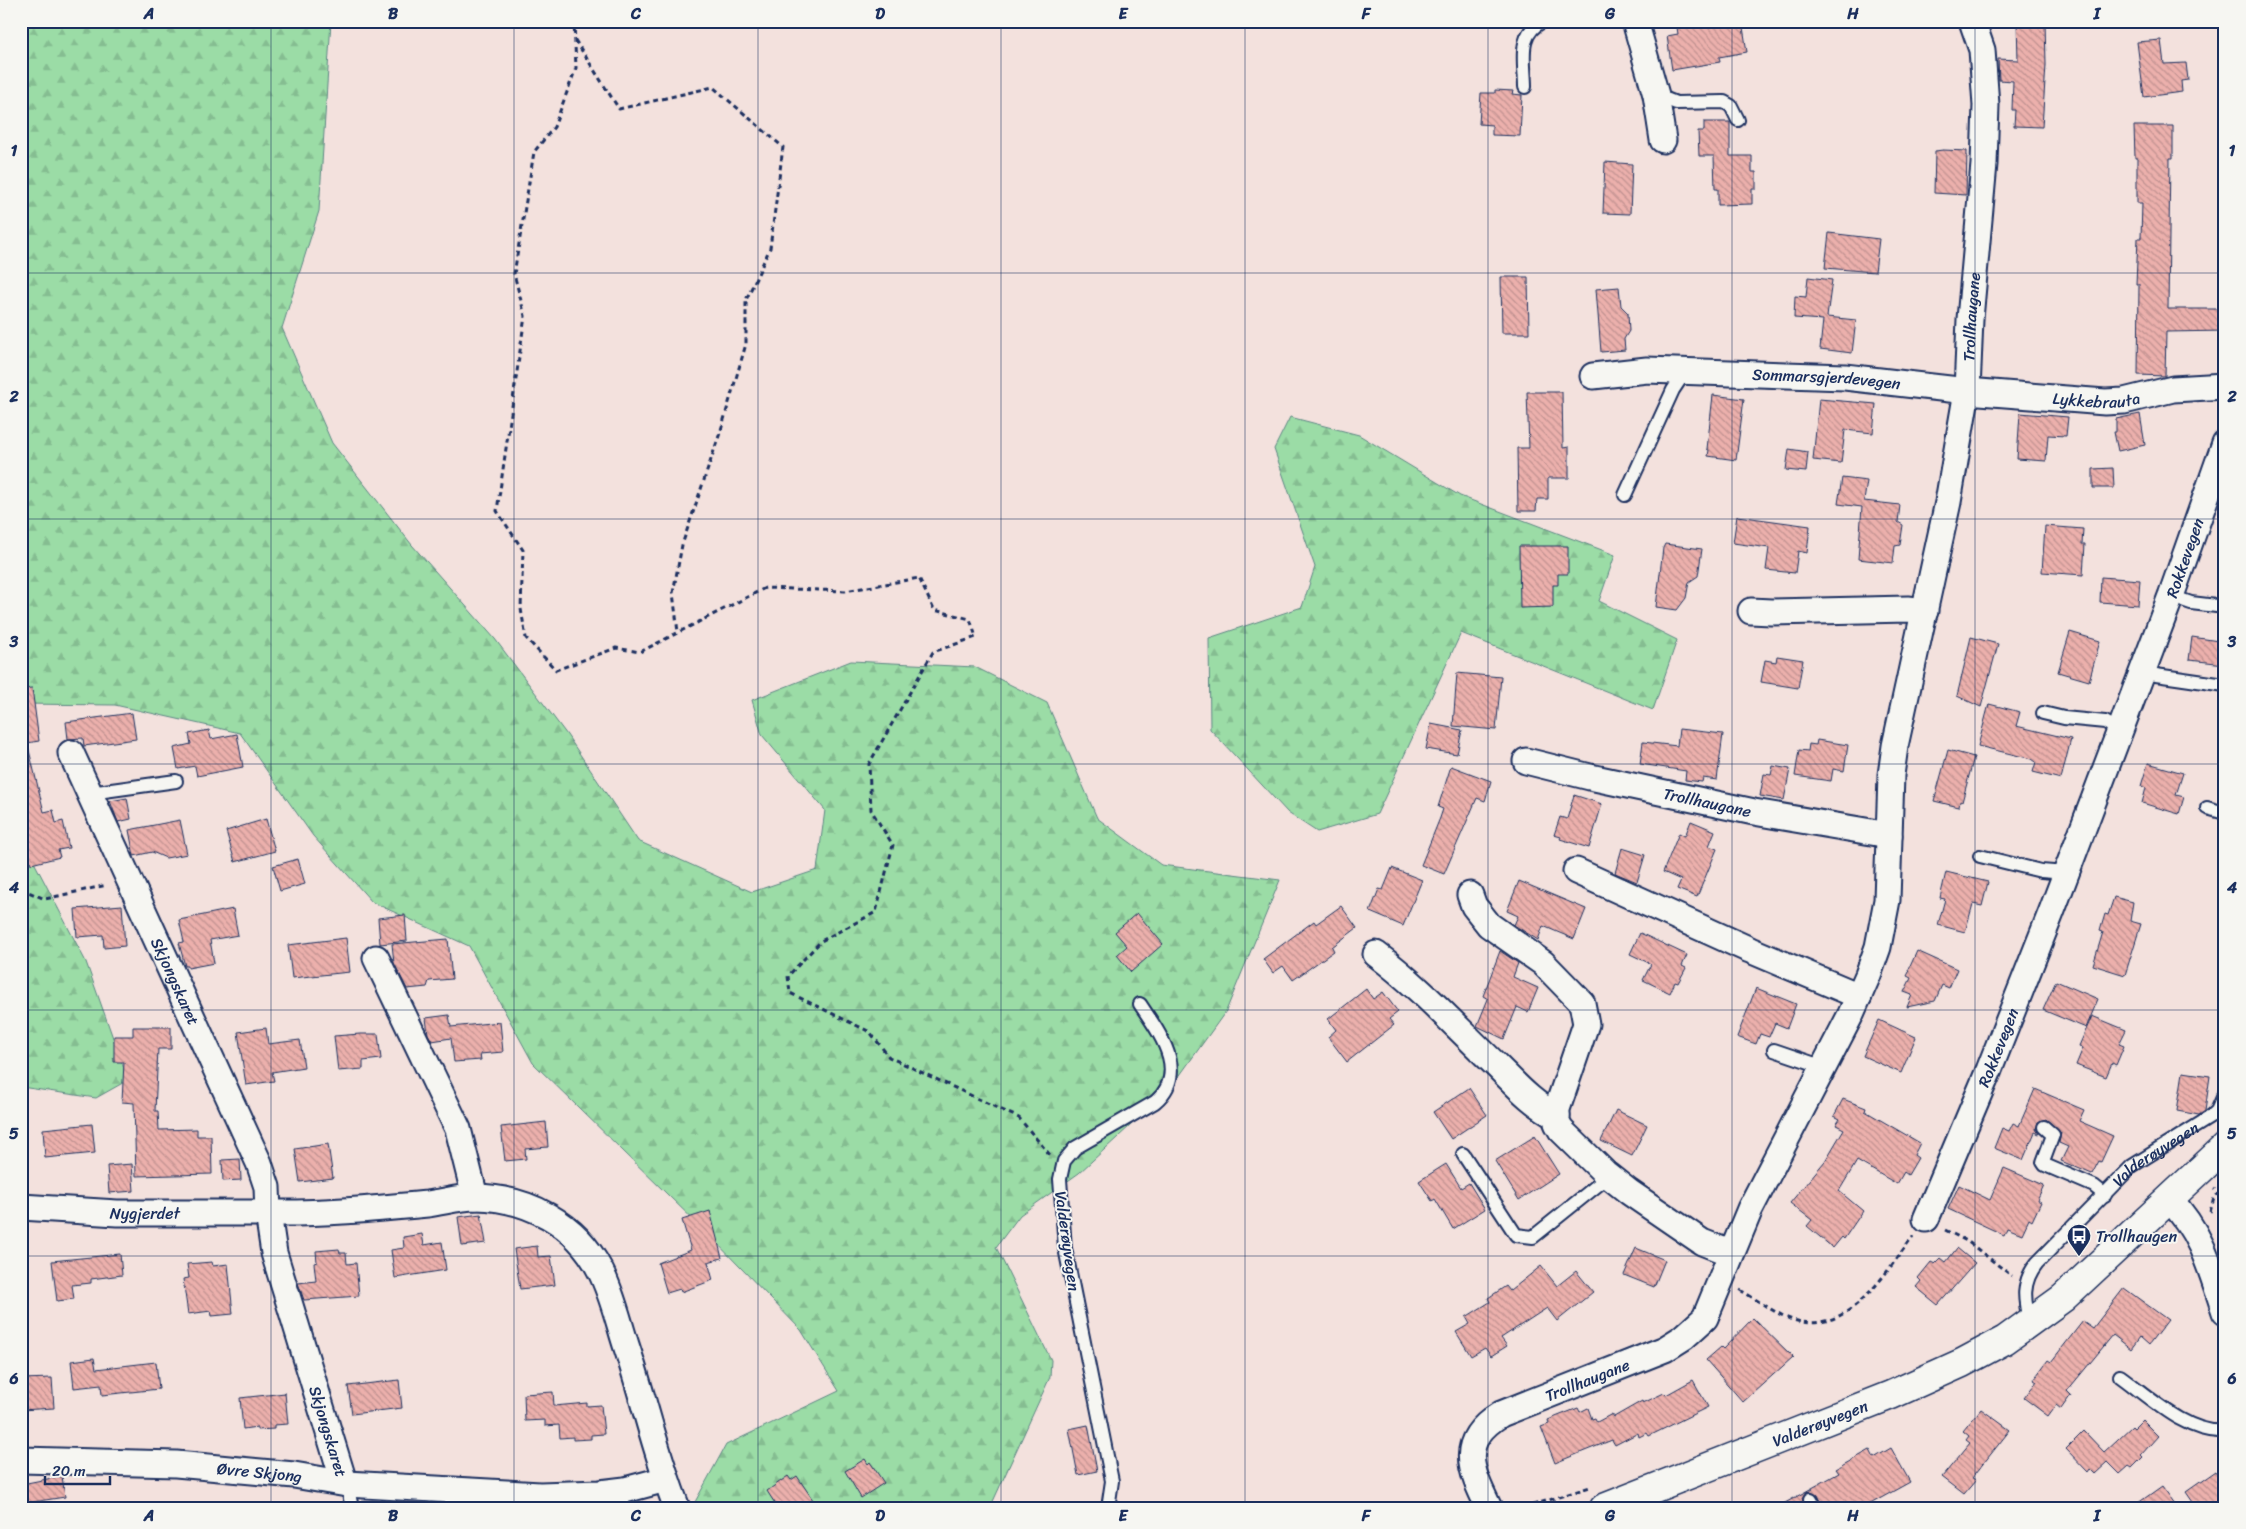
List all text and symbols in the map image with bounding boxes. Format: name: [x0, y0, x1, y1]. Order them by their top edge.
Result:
text: A: [143, 0, 154, 28]
text: B: [388, 0, 399, 28]
text: C: [630, 0, 642, 28]
text: D: [875, 0, 885, 28]
text: E: [1119, 0, 1129, 28]
text: F: [1361, 0, 1372, 28]
text: G: [1604, 0, 1616, 28]
text: H: [1846, 0, 1859, 28]
text: I: [2093, 0, 2102, 28]
text: 1: [11, 136, 18, 165]
text: 1: [2229, 136, 2236, 165]
street label: Trollhaugane: [1954, 271, 1989, 362]
street label: Sommarsgjerdevegen: [1752, 360, 1902, 398]
text: 2: [8, 382, 19, 411]
text: 2: [2226, 382, 2237, 411]
street label: Lykkebrauta: [2052, 384, 2143, 417]
street label: Rokkevegen: [2157, 514, 2213, 602]
text: 3: [9, 627, 19, 656]
text: 3: [2227, 627, 2237, 656]
street label: Trollhaugane: [1661, 779, 1754, 826]
text: 4: [8, 873, 19, 902]
text: 4: [2226, 873, 2237, 902]
street label: Skjongskaret: [142, 933, 208, 1030]
street label: Rokkevegen: [1969, 1003, 2027, 1092]
street label: Valderøyvegen: [2105, 1114, 2205, 1194]
text: 5: [9, 1119, 19, 1148]
text: 5: [2227, 1119, 2237, 1148]
street label: Valderøyvegen: [1046, 1189, 1089, 1293]
street label: Nygjerdet: [109, 1199, 180, 1228]
place label: Trollhaugen: [2096, 1222, 2178, 1251]
bus stop icon: Trollhaugen: [2066, 1223, 2092, 1257]
street label: Trollhaugane: [1541, 1350, 1634, 1410]
text: 6: [8, 1364, 19, 1393]
text: 6: [2226, 1364, 2237, 1393]
street label: Skjongskaret: [300, 1382, 356, 1481]
street label: Valderøyvegen: [1768, 1391, 1873, 1455]
scale bar: [45, 1454, 110, 1486]
street label: Øvre Skjong: [216, 1454, 304, 1491]
text: 20 m: [52, 1458, 86, 1484]
text: A: [143, 1501, 154, 1529]
text: B: [388, 1501, 399, 1529]
text: C: [630, 1501, 642, 1529]
text: D: [875, 1501, 885, 1529]
text: E: [1119, 1501, 1129, 1529]
text: F: [1361, 1501, 1372, 1529]
text: G: [1604, 1501, 1616, 1529]
text: H: [1846, 1501, 1859, 1529]
text: I: [2093, 1501, 2102, 1529]

